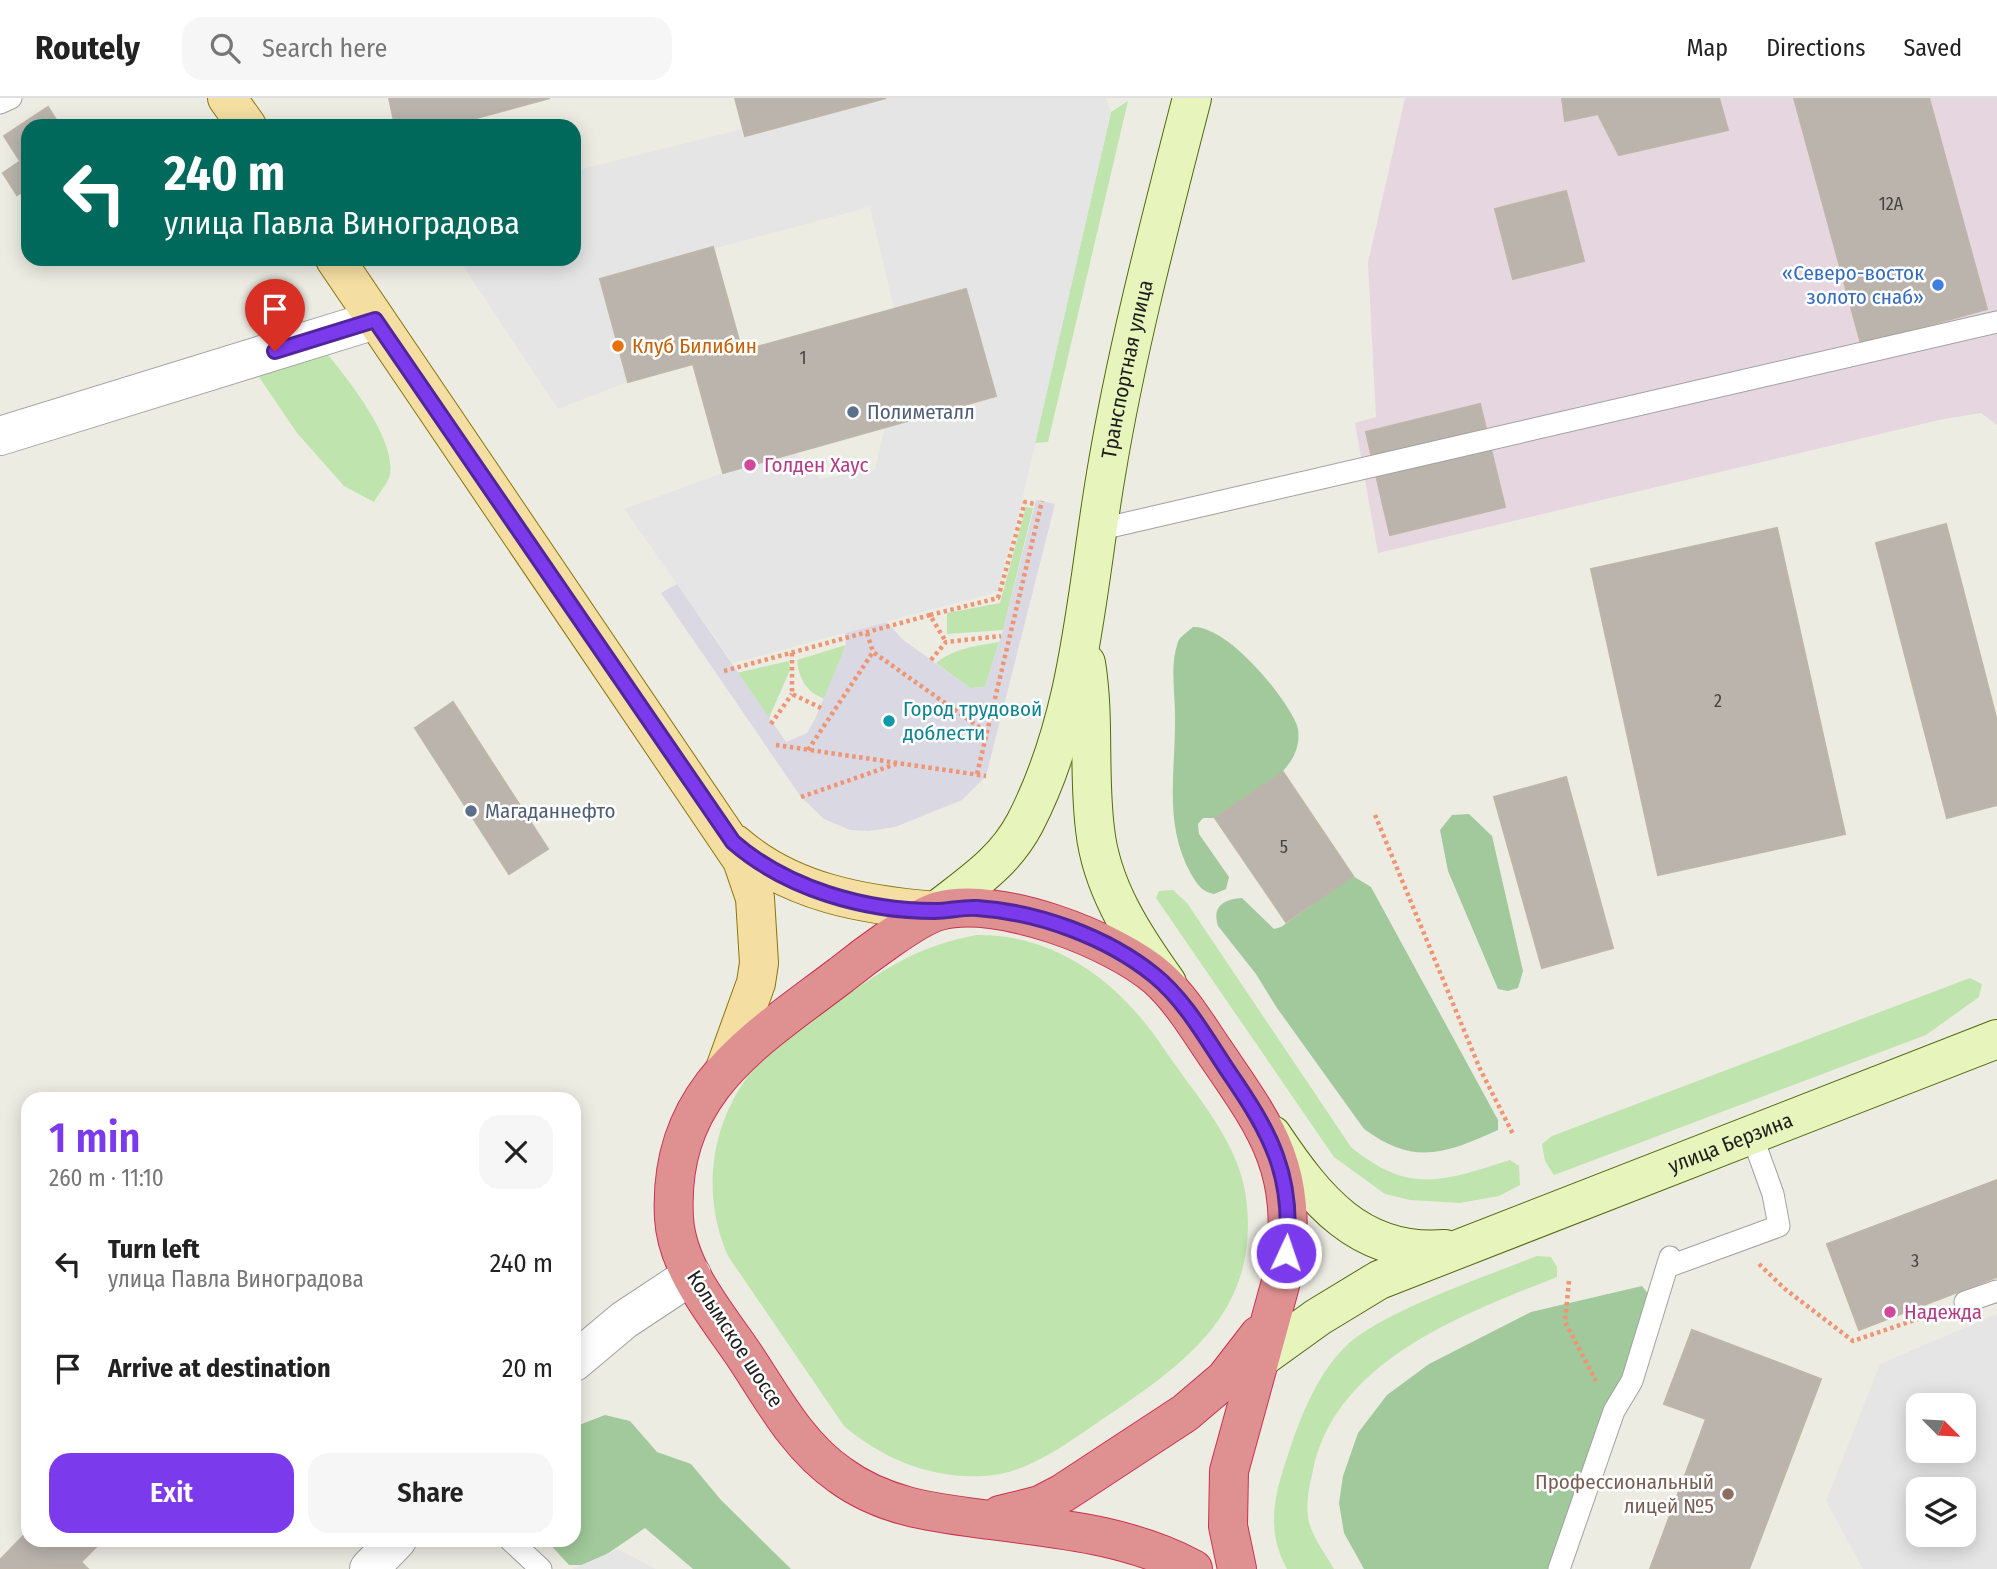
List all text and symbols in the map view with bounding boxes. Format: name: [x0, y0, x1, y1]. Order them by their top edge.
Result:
search box: [182, 17, 672, 80]
text: Routely: [35, 28, 140, 68]
icon: search: [206, 29, 244, 67]
text: Search here: [262, 33, 387, 64]
text: Map: [1687, 34, 1728, 62]
text: Directions: [1766, 34, 1865, 62]
text: Saved: [1903, 34, 1962, 62]
text: 240 m: [164, 144, 285, 203]
icon: left: [49, 147, 140, 238]
house number: 12А: [1879, 193, 1904, 215]
text: улица Павла Виноградова: [164, 204, 520, 242]
place label: «Северо-восток золото снаб»: [1782, 260, 1924, 310]
street label: Транспортная улица: [1096, 277, 1159, 461]
marker: «Северо-восток золото снаб»: [1930, 277, 1946, 293]
pin: [245, 279, 305, 351]
icon: arrive: [256, 290, 294, 328]
place label: Клуб Билибин: [632, 333, 757, 359]
marker: Клуб Билибин: [610, 338, 626, 354]
house number: 1: [799, 347, 807, 369]
place label: Полиметалл: [867, 399, 975, 425]
marker: Полиметалл: [845, 404, 861, 420]
place label: Голден Хаус: [764, 452, 869, 478]
marker: Голден Хаус: [742, 457, 758, 473]
house number: 2: [1714, 690, 1722, 712]
place label: Город трудовой доблести: [903, 696, 1042, 746]
marker: Город трудовой доблести: [881, 713, 897, 729]
place label: Магаданнефто: [485, 798, 616, 824]
marker: Магаданнефто: [463, 803, 479, 819]
house number: 5: [1280, 836, 1288, 858]
street label: улица Берзина: [1664, 1107, 1797, 1179]
text: 1 min: [49, 1113, 140, 1163]
button: close: [479, 1115, 553, 1189]
text: 260 m · 11:10: [49, 1164, 164, 1192]
position arrow: [1249, 1216, 1323, 1290]
text: Turn left: [108, 1234, 200, 1265]
icon: left: [49, 1245, 87, 1283]
text: 240 m: [490, 1248, 553, 1279]
house number: 3: [1911, 1250, 1919, 1272]
text: улица Павла Виноградова: [108, 1265, 364, 1293]
street label: Колымское шоссе: [681, 1266, 789, 1412]
place label: Надежда: [1904, 1299, 1982, 1325]
marker: Надежда: [1882, 1304, 1898, 1320]
icon: arrive: [49, 1350, 87, 1388]
text: Arrive at destination: [108, 1353, 331, 1384]
text: 20 m: [502, 1353, 553, 1384]
north arrow: [1906, 1393, 1976, 1463]
map controls: [1906, 1393, 1976, 1547]
button: Exit: [49, 1453, 294, 1533]
button: Share: [308, 1453, 553, 1533]
place label: Профессиональный лицей №5: [1535, 1469, 1714, 1519]
button: layers: [1906, 1477, 1976, 1547]
marker: Профессиональный лицей №5: [1720, 1486, 1736, 1502]

